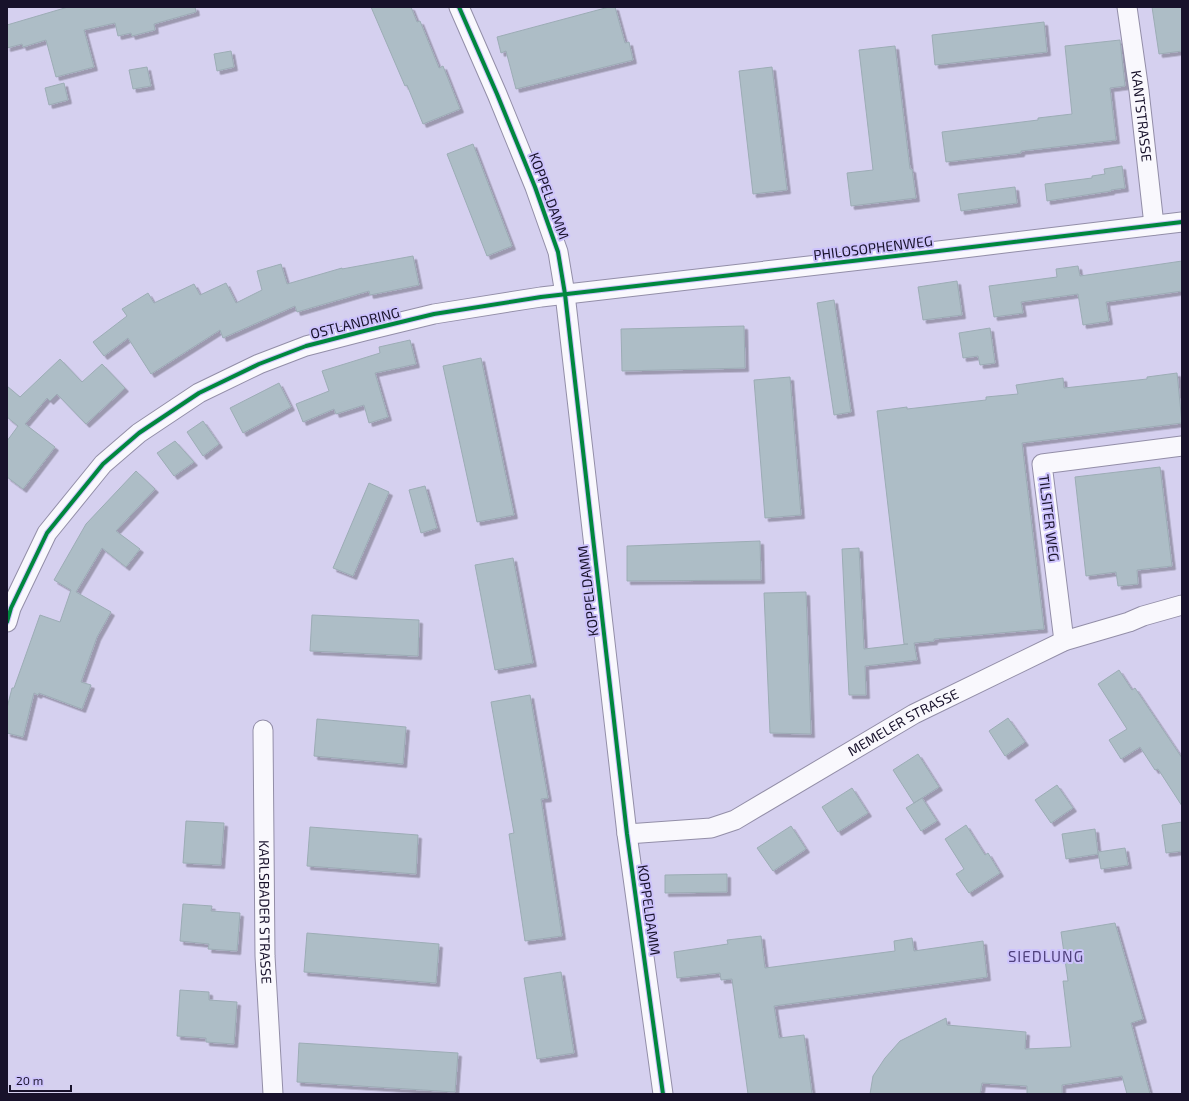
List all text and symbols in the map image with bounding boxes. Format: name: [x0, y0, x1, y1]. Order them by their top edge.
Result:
street label: KANTSTRASSE: [1128, 69, 1156, 163]
street label: KOPPELDAMM: [526, 150, 573, 242]
street label: PHILOSOPHENWEG: [812, 232, 934, 263]
street label: OSTLANDRING: [308, 303, 401, 342]
street label: TILSITER WEG: [1036, 473, 1063, 563]
street label: KOPPELDAMM: [573, 545, 602, 637]
street label: MEMELER STRASSE: [844, 685, 961, 759]
street label: KARLSBADER STRASSE: [256, 840, 276, 985]
street label: KOPPELDAMM: [635, 864, 664, 956]
district label: SIEDLUNG: [1008, 947, 1084, 965]
scale bar: [10, 1067, 71, 1093]
text: 20 m: [16, 1073, 43, 1087]

